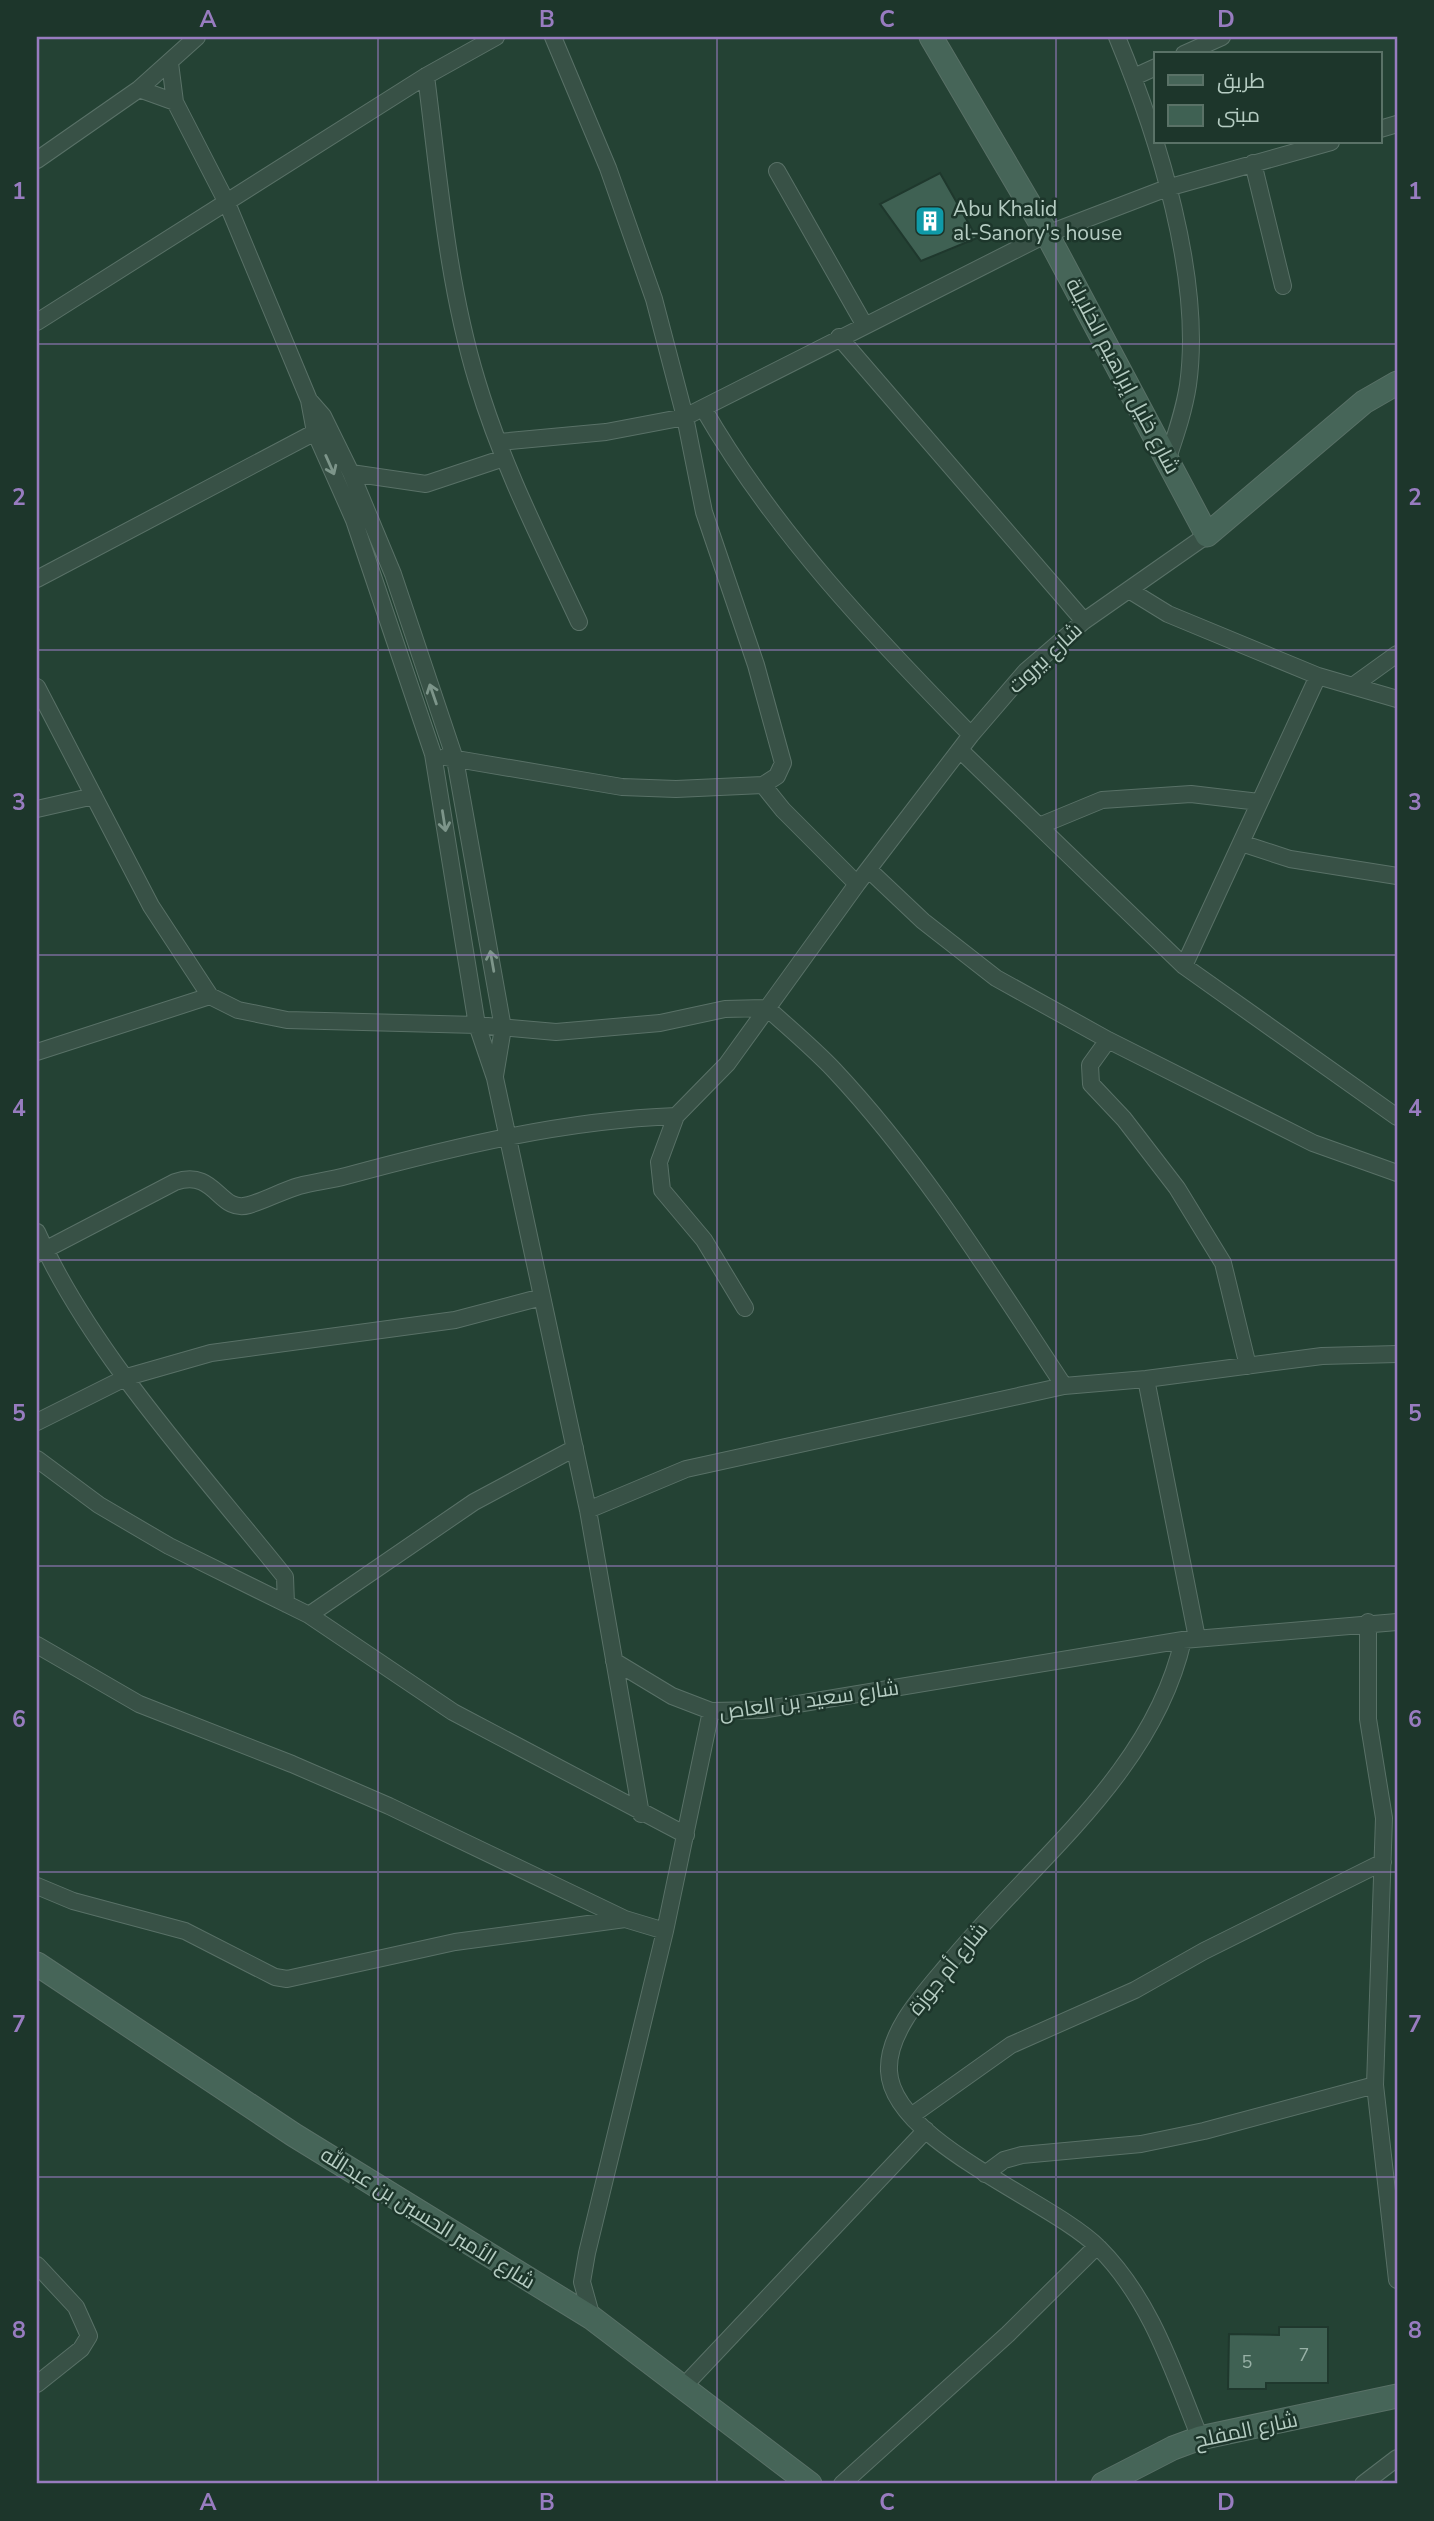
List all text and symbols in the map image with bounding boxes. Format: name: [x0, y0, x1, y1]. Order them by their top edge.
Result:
text: A: [199, 4, 217, 35]
text: B: [539, 4, 555, 35]
text: C: [879, 4, 895, 35]
text: D: [1217, 4, 1235, 35]
legend: [1154, 52, 1382, 144]
text: طريق: [1217, 67, 1265, 95]
text: مبنى: [1217, 101, 1260, 129]
text: 1: [12, 176, 26, 207]
text: 1: [1408, 176, 1422, 207]
place label: Abu Khalid al-Sanory's house: [953, 195, 1122, 247]
building icon: Abu Khalid al-Sanory's house: [913, 204, 947, 238]
street label: شارع خليل إبراهيم الخلايلة: [1059, 273, 1187, 479]
one-way arrow: [324, 453, 337, 475]
text: 2: [12, 482, 26, 513]
text: 2: [1408, 482, 1422, 513]
street label: شارع بيروت: [1002, 616, 1088, 700]
one-way arrow: [426, 684, 438, 706]
text: 3: [12, 787, 26, 818]
text: 3: [1408, 787, 1422, 818]
one-way arrow: [438, 810, 451, 832]
one-way arrow: [484, 950, 498, 973]
text: 4: [12, 1093, 26, 1124]
text: 4: [1408, 1093, 1422, 1124]
text: 5: [12, 1398, 26, 1429]
text: 5: [1408, 1398, 1422, 1429]
street label: شارع سعيد بن العاص: [717, 1674, 901, 1726]
text: 6: [12, 1704, 26, 1735]
text: 6: [1408, 1704, 1422, 1735]
street label: شارع أم جوزة: [902, 1917, 994, 2021]
text: 7: [12, 2009, 26, 2040]
text: 7: [1408, 2009, 1422, 2040]
street label: شارع الأمير الحسين بن عبدالله: [315, 2140, 541, 2296]
text: 8: [12, 2315, 26, 2346]
text: 8: [1408, 2315, 1422, 2346]
house number: 7: [1299, 2343, 1309, 2367]
house number: 5: [1242, 2350, 1252, 2374]
street label: شارع المفلح: [1192, 2405, 1300, 2455]
text: A: [199, 2487, 217, 2518]
text: B: [539, 2487, 555, 2518]
text: C: [879, 2487, 895, 2518]
text: D: [1217, 2487, 1235, 2518]

